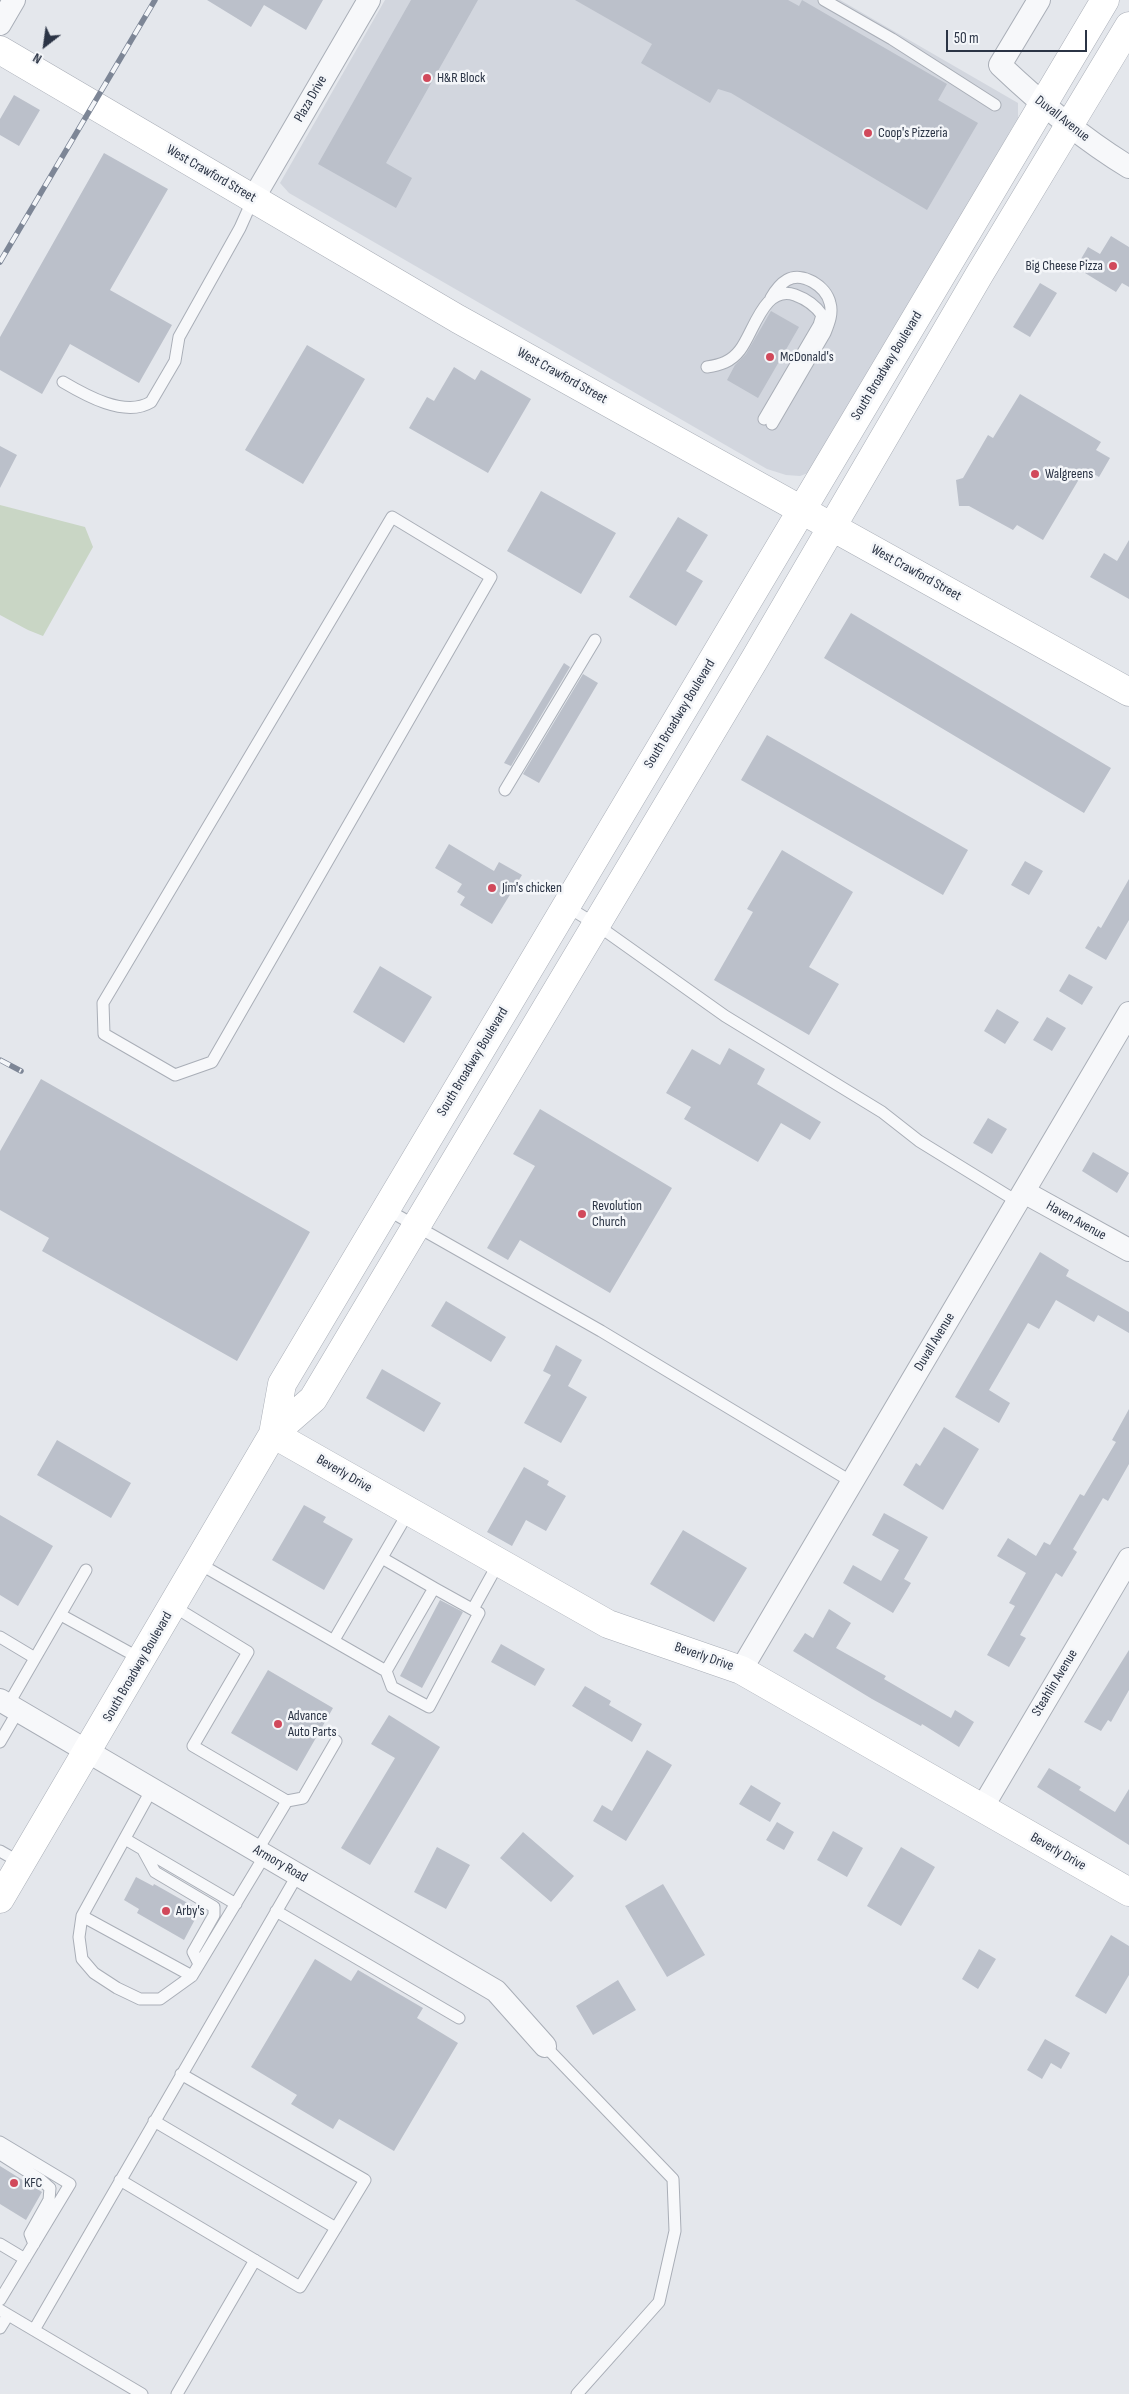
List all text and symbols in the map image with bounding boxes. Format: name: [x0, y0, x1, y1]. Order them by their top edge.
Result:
north arrow: [20, 20, 70, 70]
scale bar: [949, 20, 1090, 52]
text: 50 m: [954, 29, 979, 48]
text: N: [30, 49, 45, 68]
place label: H&R Block: [437, 70, 485, 86]
marker: H&R Block: [421, 72, 433, 84]
street label: Plaza Drive: [291, 73, 331, 125]
street label: Duvall Avenue: [1031, 92, 1093, 146]
place label: Coop's Pizzeria: [878, 125, 948, 141]
marker: Coop's Pizzeria: [862, 127, 874, 139]
street label: West Crawford Street: [163, 142, 259, 206]
place label: Big Cheese Pizza: [1025, 258, 1103, 274]
marker: Big Cheese Pizza: [1107, 260, 1119, 272]
street label: South Broadway Boulevard: [848, 309, 926, 423]
street label: West Crawford Street: [514, 344, 610, 408]
place label: McDonald's: [780, 349, 834, 365]
marker: McDonald's: [764, 351, 776, 363]
place label: Walgreens: [1045, 466, 1093, 482]
marker: Walgreens: [1029, 468, 1041, 480]
street label: West Crawford Street: [868, 541, 964, 605]
street label: South Broadway Boulevard: [641, 657, 719, 771]
place label: Jim's chicken: [502, 880, 562, 896]
marker: Jim's chicken: [486, 882, 498, 894]
street label: South Broadway Boulevard: [434, 1005, 512, 1119]
place label: Revolution Church: [592, 1198, 642, 1230]
street label: Haven Avenue: [1043, 1198, 1109, 1244]
marker: Revolution Church: [576, 1208, 588, 1220]
street label: Duvall Avenue: [911, 1310, 959, 1374]
street label: Beverly Drive: [313, 1451, 375, 1497]
street label: South Broadway Boulevard: [100, 1609, 176, 1725]
street label: Beverly Drive: [672, 1639, 736, 1675]
street label: Steahlin Avenue: [1028, 1646, 1082, 1720]
place label: Advance Auto Parts: [288, 1708, 337, 1740]
marker: Advance Auto Parts: [272, 1718, 284, 1730]
street label: Beverly Drive: [1027, 1829, 1089, 1875]
street label: Armory Road: [250, 1842, 310, 1886]
place label: Arby's: [176, 1903, 205, 1919]
marker: Arby's: [160, 1905, 172, 1917]
place label: KFC: [24, 2175, 42, 2191]
marker: KFC: [8, 2177, 20, 2189]

